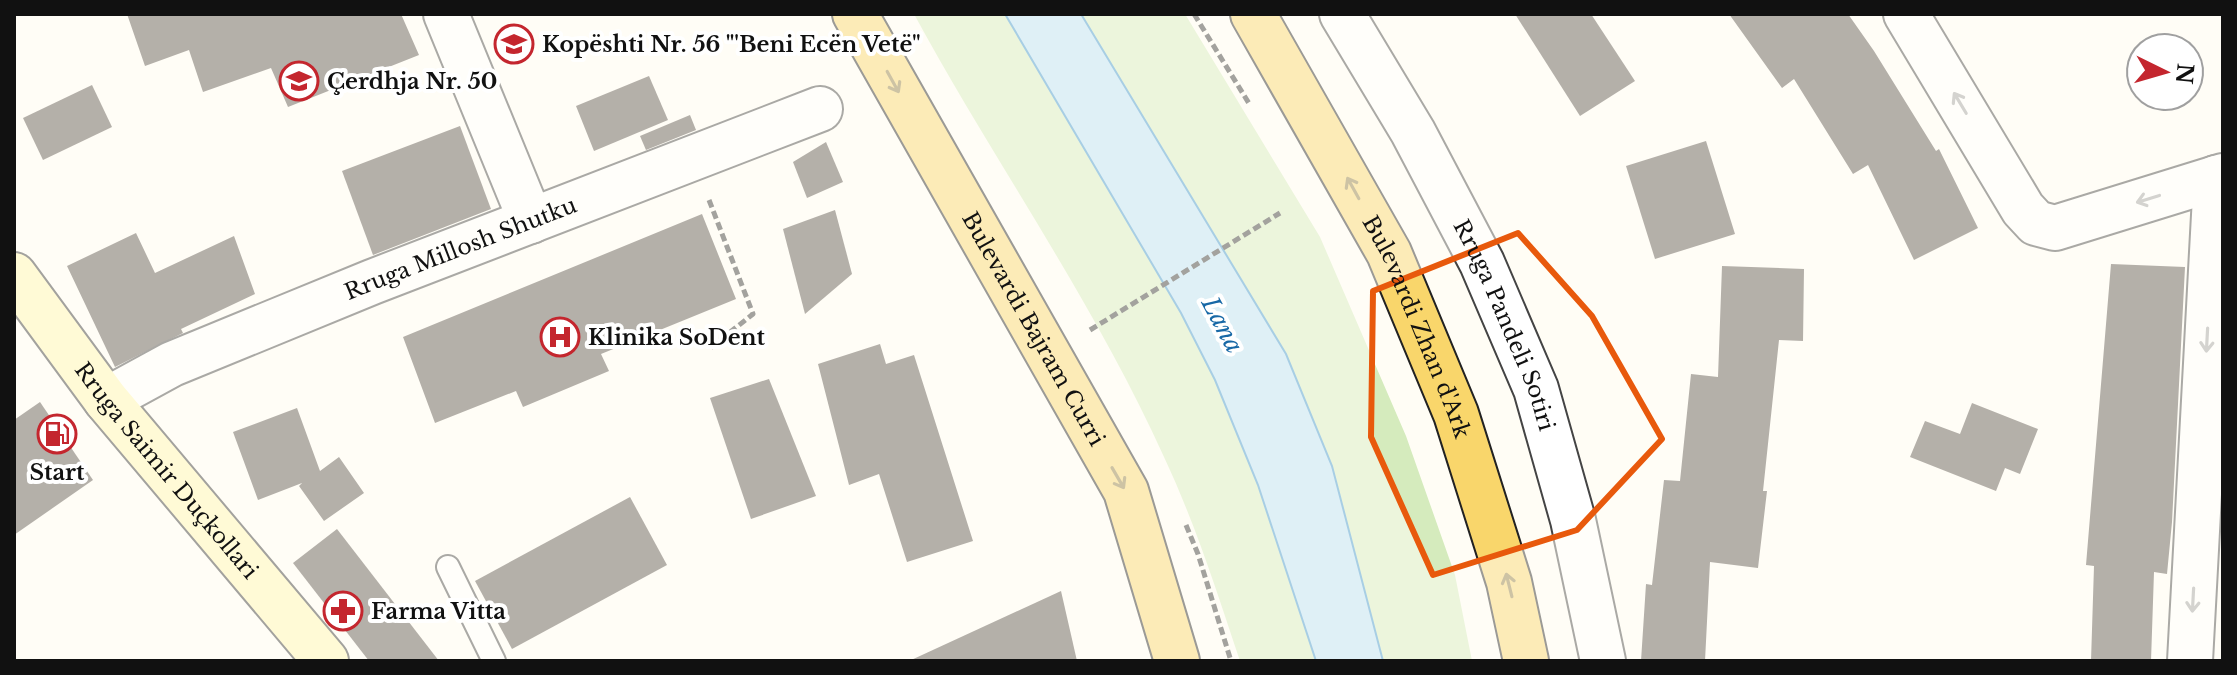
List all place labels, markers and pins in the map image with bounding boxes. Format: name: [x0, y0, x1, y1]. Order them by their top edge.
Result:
school or university icon: Kopështi Nr. 56 "'Beni Ecën Vetë": [493, 23, 535, 65]
place label: Kopështi Nr. 56 "'Beni Ecën Vetë": [542, 31, 921, 58]
school or university icon: Çerdhja Nr. 50: [278, 60, 320, 102]
place label: Çerdhja Nr. 50: [327, 68, 497, 95]
hospital icon: Klinika SoDent: [539, 316, 581, 358]
place label: Klinika SoDent: [588, 324, 766, 351]
fuel station icon: Start: [36, 413, 78, 455]
place label: Start: [30, 459, 85, 486]
pharmacy icon: Farma Vitta: [322, 590, 364, 632]
place label: Farma Vitta: [371, 598, 506, 625]

